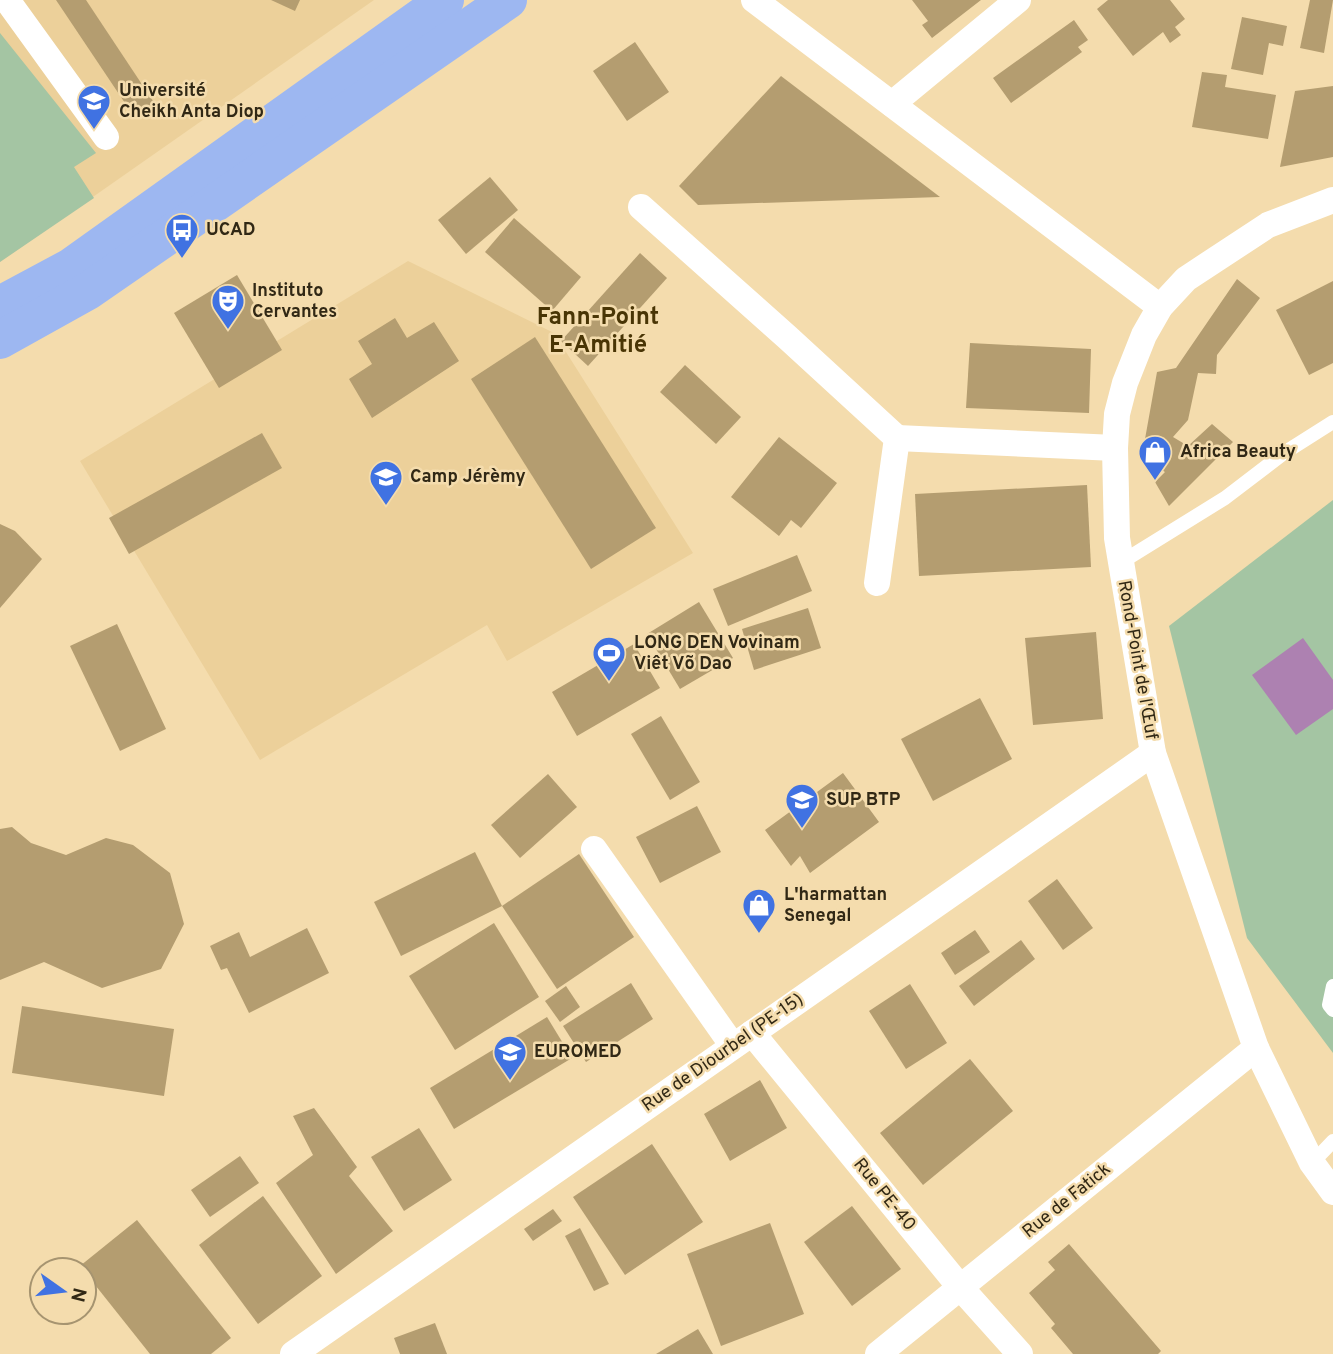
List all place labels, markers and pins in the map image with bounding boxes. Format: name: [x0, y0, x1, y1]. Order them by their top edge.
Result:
place label: Université Cheikh Anta Diop: [119, 80, 264, 124]
school or university icon: Université Cheikh Anta Diop: [75, 82, 113, 131]
bus stop icon: UCAD: [163, 211, 201, 260]
place label: UCAD: [206, 219, 256, 242]
place label: Instituto Cervantes: [252, 280, 337, 324]
theatre icon: Instituto Cervantes: [209, 282, 247, 331]
shop icon: Africa Beauty: [1136, 433, 1174, 482]
place label: Africa Beauty: [1180, 441, 1296, 464]
school or university icon: Camp Jérèmy: [367, 458, 405, 507]
place label: Camp Jérèmy: [410, 466, 526, 489]
place label: LONG DEN Vovinam Viêt Võ Dao: [634, 632, 800, 676]
sports icon: LONG DEN Vovinam Viêt Võ Dao: [590, 634, 628, 683]
school or university icon: SUP BTP: [783, 781, 821, 830]
place label: SUP BTP: [826, 789, 901, 812]
place label: L'harmattan Senegal: [784, 884, 887, 928]
shop icon: L'harmattan Senegal: [740, 886, 778, 935]
school or university icon: EUROMED: [491, 1033, 529, 1082]
place label: EUROMED: [534, 1041, 622, 1064]

